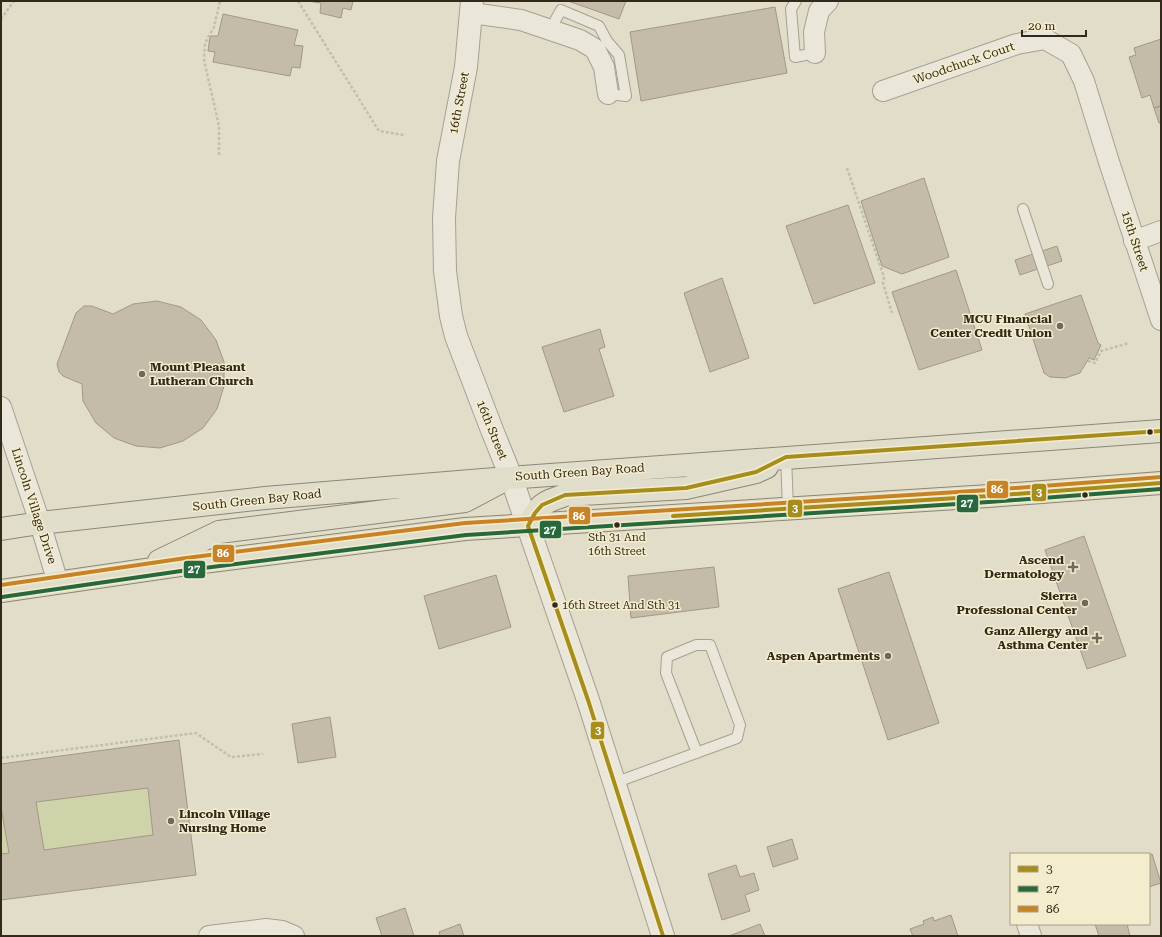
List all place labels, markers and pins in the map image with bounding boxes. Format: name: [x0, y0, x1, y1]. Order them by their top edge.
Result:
place label: MCU Financial Center Credit Union: [930, 312, 1052, 340]
marker: MCU Financial Center Credit Union: [1055, 321, 1065, 331]
place label: Mount Pleasant Lutheran Church: [150, 360, 254, 388]
marker: Mount Pleasant Lutheran Church: [137, 369, 147, 379]
unlabelled marker: [1145, 427, 1155, 437]
unlabelled marker: [1080, 490, 1090, 500]
marker: Sth 31 And 16th Street: [612, 520, 622, 530]
place label: Sth 31 And 16th Street: [588, 531, 646, 558]
place label: Ascend Dermatology: [984, 553, 1065, 581]
marker: Ascend Dermatology: [1067, 561, 1079, 573]
place label: Sierra Professional Center: [956, 589, 1078, 617]
marker: Sierra Professional Center: [1080, 598, 1090, 608]
place label: 16th Street And Sth 31: [562, 599, 680, 612]
marker: 16th Street And Sth 31: [550, 600, 560, 610]
place label: Ganz Allergy and Asthma Center: [984, 624, 1089, 652]
marker: Ganz Allergy and Asthma Center: [1091, 632, 1103, 644]
place label: Aspen Apartments: [767, 649, 880, 663]
marker: Aspen Apartments: [883, 651, 893, 661]
place label: Lincoln Village Nursing Home: [179, 807, 270, 835]
marker: Lincoln Village Nursing Home: [166, 816, 176, 826]

